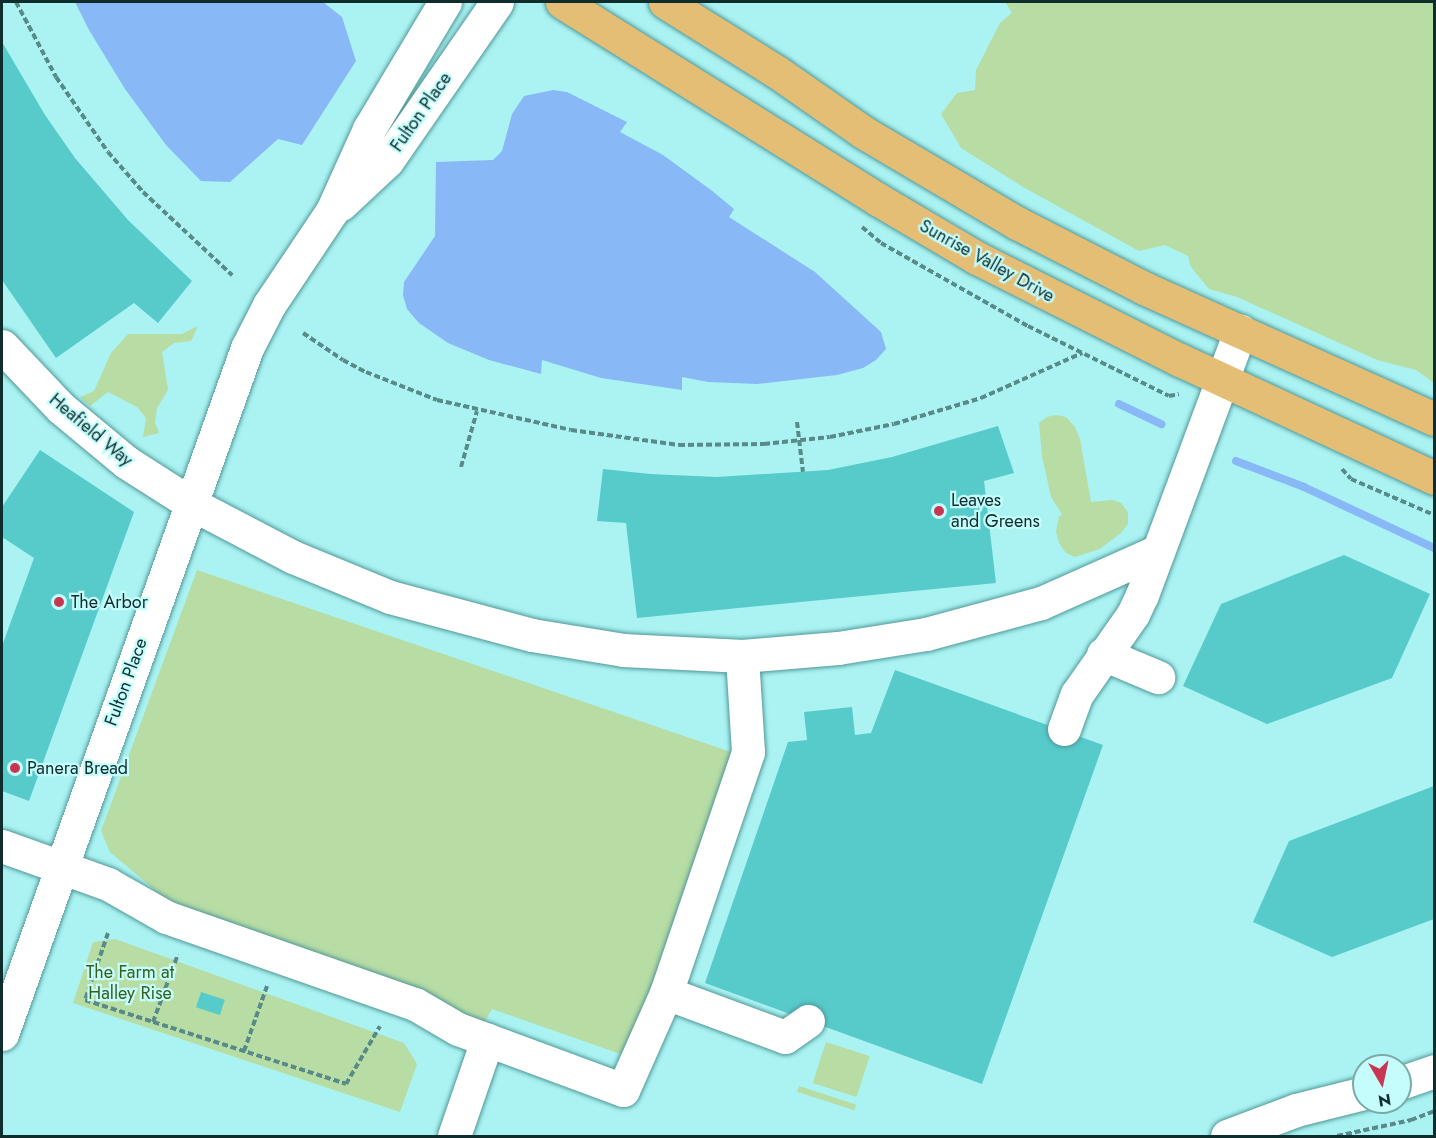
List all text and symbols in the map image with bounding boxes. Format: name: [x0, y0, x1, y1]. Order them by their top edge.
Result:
street label: Fulton Place: [386, 68, 456, 156]
street label: Sunrise Valley Drive: [916, 215, 1058, 307]
street label: Heafield Way: [45, 389, 137, 471]
place label: Leaves and Greens: [951, 490, 1040, 532]
marker: Leaves and Greens: [932, 504, 946, 518]
place label: The Arbor: [71, 591, 148, 613]
marker: The Arbor: [52, 595, 66, 609]
street label: Fulton Place: [100, 635, 152, 729]
place label: Panera Bread: [27, 757, 128, 779]
marker: Panera Bread: [8, 761, 22, 775]
park label: The Farm at Halley Rise: [86, 962, 174, 1004]
north arrow: [1352, 1054, 1412, 1114]
text: N: [1377, 1088, 1393, 1113]

